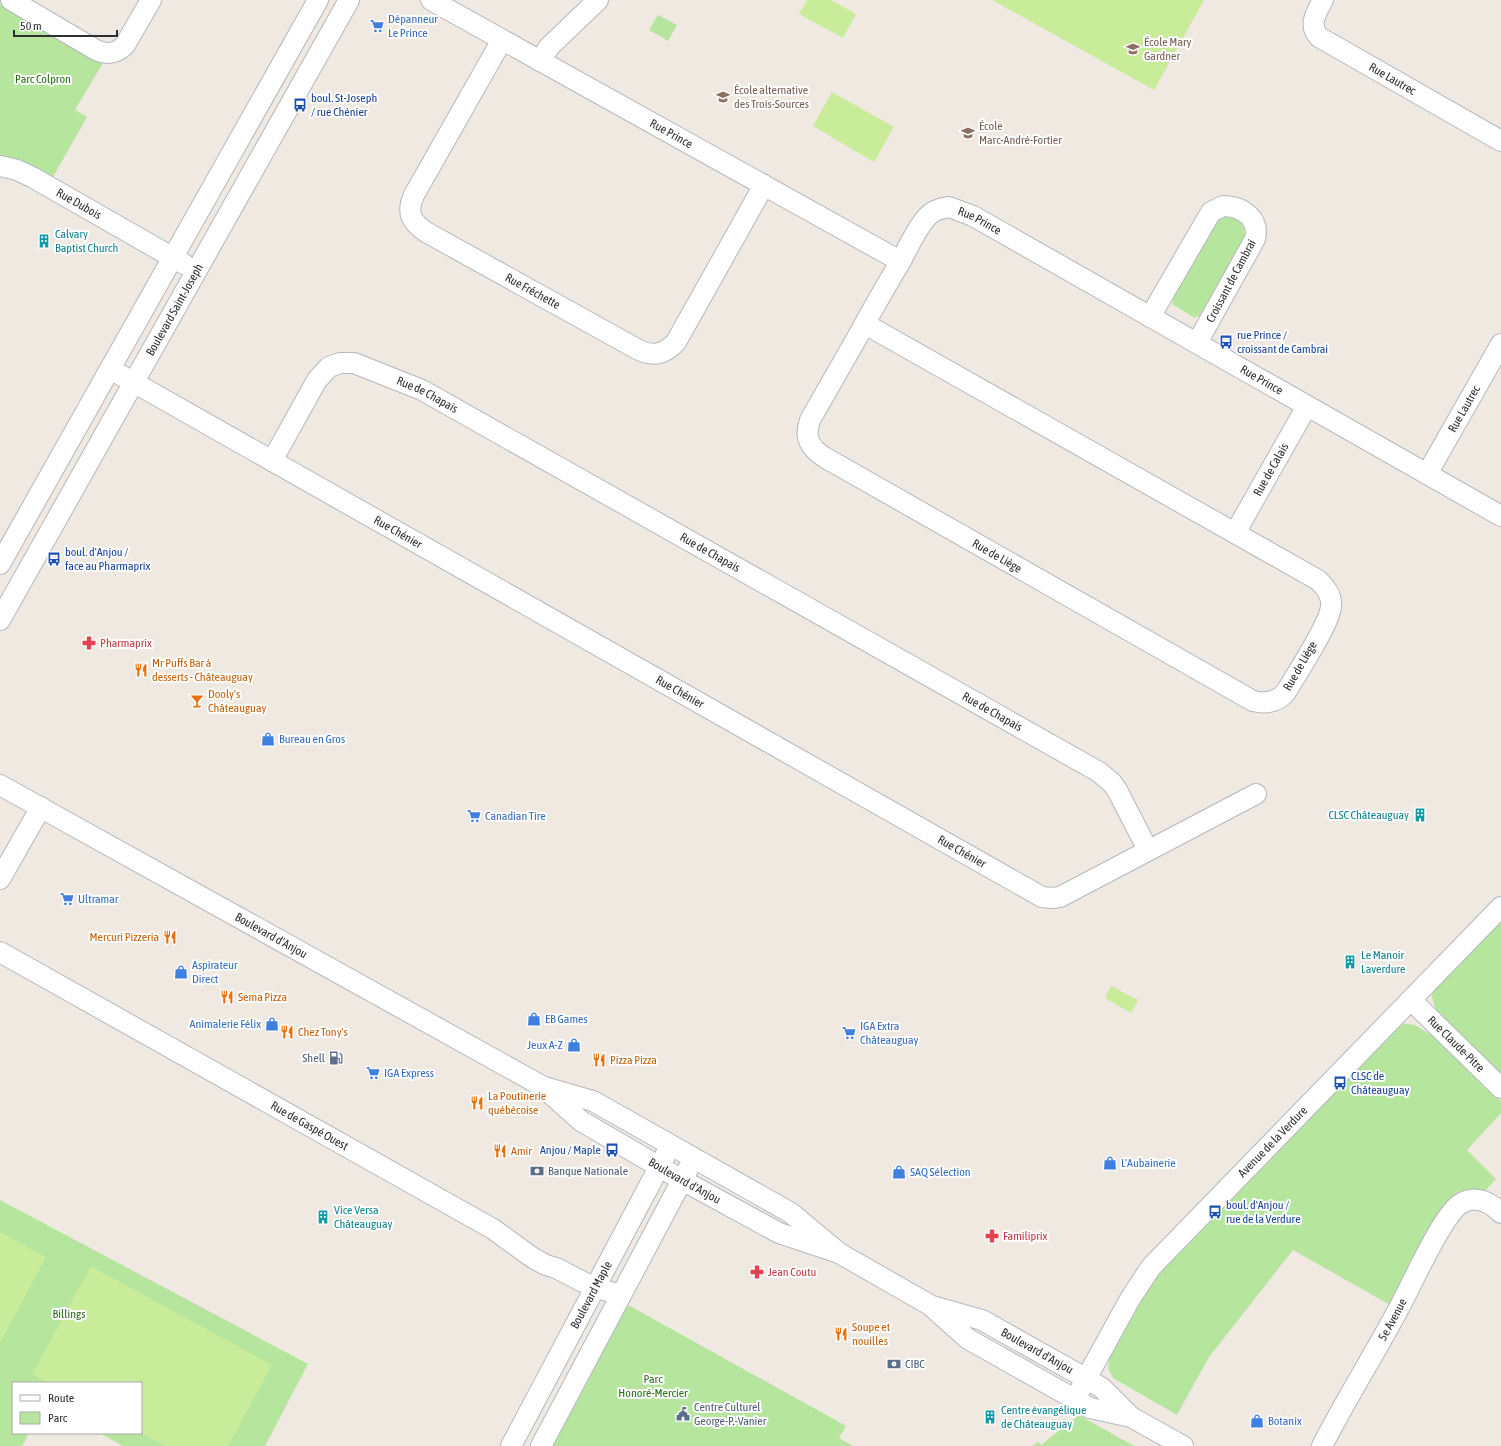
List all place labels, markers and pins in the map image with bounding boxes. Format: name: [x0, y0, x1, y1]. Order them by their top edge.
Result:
place label: Dépanneur Le Prince: [388, 12, 438, 40]
supermarket icon: Dépanneur Le Prince: [369, 18, 385, 34]
place label: École Mary Gardner: [1144, 35, 1192, 63]
school or university icon: École Mary Gardner: [1125, 41, 1141, 57]
place label: École alternative des Trois-Sources: [734, 83, 809, 111]
school or university icon: École alternative des Trois-Sources: [715, 89, 731, 105]
place label: boul. St-Joseph / rue Chénier: [311, 91, 377, 119]
bus stop icon: boul. St-Joseph / rue Chénier: [292, 97, 308, 113]
place label: École Marc-André-Fortier: [979, 119, 1062, 147]
school or university icon: École Marc-André-Fortier: [960, 125, 976, 141]
place label: Calvary Baptist Church: [55, 227, 118, 255]
building icon: Calvary Baptist Church: [36, 233, 52, 249]
place label: rue Prince / croissant de Cambrai: [1237, 328, 1328, 356]
bus stop icon: rue Prince / croissant de Cambrai: [1218, 334, 1234, 350]
place label: boul. d'Anjou / face au Pharmaprix: [65, 545, 150, 573]
bus stop icon: boul. d'Anjou / face au Pharmaprix: [46, 551, 62, 567]
pharmacy icon: Pharmaprix: [81, 635, 97, 651]
place label: Pharmaprix: [100, 636, 152, 650]
place label: Mr Puffs Bar à desserts - Châteauguay: [152, 656, 253, 684]
restaurant icon: Mr Puffs Bar à desserts - Châteauguay: [133, 662, 149, 678]
place label: Dooly's Châteauguay: [208, 687, 266, 715]
bar icon: Dooly's Châteauguay: [189, 693, 205, 709]
shop icon: Bureau en Gros: [260, 731, 276, 747]
place label: Bureau en Gros: [279, 732, 345, 746]
building icon: CLSC Châteauguay: [1412, 807, 1428, 823]
supermarket icon: Canadian Tire: [466, 808, 482, 824]
place label: CLSC Châteauguay: [1328, 808, 1409, 822]
place label: Canadian Tire: [485, 809, 546, 823]
supermarket icon: Ultramar: [59, 891, 75, 907]
place label: Ultramar: [78, 892, 119, 906]
restaurant icon: Mercuri Pizzeria: [162, 929, 178, 945]
place label: Mercuri Pizzeria: [90, 930, 159, 944]
place label: Le Manoir Laverdure: [1361, 948, 1406, 976]
building icon: Le Manoir Laverdure: [1342, 954, 1358, 970]
place label: Aspirateur Direct: [192, 958, 238, 986]
shop icon: Aspirateur Direct: [173, 964, 189, 980]
restaurant icon: Sema Pizza: [219, 989, 235, 1005]
place label: Sema Pizza: [238, 990, 287, 1004]
shop icon: EB Games: [526, 1011, 542, 1027]
place label: EB Games: [545, 1012, 588, 1026]
shop icon: Animalerie Félix: [264, 1016, 280, 1032]
place label: Animalerie Félix: [190, 1017, 261, 1031]
place label: IGA Extra Châteauguay: [860, 1019, 918, 1047]
restaurant icon: Chez Tony's: [279, 1024, 295, 1040]
place label: Chez Tony's: [298, 1025, 348, 1039]
supermarket icon: IGA Extra Châteauguay: [841, 1025, 857, 1041]
shop icon: Jeux A-Z: [566, 1037, 582, 1053]
place label: Jeux A-Z: [527, 1038, 564, 1052]
fuel station icon: Shell: [328, 1050, 344, 1066]
place label: Shell: [302, 1051, 326, 1065]
restaurant icon: Pizza Pizza: [591, 1052, 607, 1068]
place label: Pizza Pizza: [610, 1053, 657, 1067]
supermarket icon: IGA Express: [365, 1065, 381, 1081]
place label: IGA Express: [384, 1066, 434, 1080]
place label: CLSC de Châteauguay: [1351, 1069, 1409, 1097]
bus stop icon: CLSC de Châteauguay: [1332, 1075, 1348, 1091]
place label: La Poutinerie québécoise: [488, 1089, 546, 1117]
restaurant icon: La Poutinerie québécoise: [469, 1095, 485, 1111]
bus stop icon: Anjou / Maple: [604, 1142, 620, 1158]
restaurant icon: Amir: [492, 1143, 508, 1159]
place label: Anjou / Maple: [540, 1143, 601, 1157]
place label: Amir: [511, 1144, 532, 1158]
shop icon: L'Aubainerie: [1102, 1155, 1118, 1171]
place label: L'Aubainerie: [1121, 1156, 1176, 1170]
bank icon: Banque Nationale: [529, 1163, 545, 1179]
place label: Banque Nationale: [548, 1164, 628, 1178]
shop icon: SAQ Sélection: [891, 1164, 907, 1180]
place label: SAQ Sélection: [910, 1165, 971, 1179]
place label: boul. d'Anjou / rue de la Verdure: [1226, 1198, 1301, 1226]
place label: Vice Versa Châteauguay: [334, 1203, 392, 1231]
bus stop icon: boul. d'Anjou / rue de la Verdure: [1207, 1204, 1223, 1220]
building icon: Vice Versa Châteauguay: [315, 1209, 331, 1225]
pharmacy icon: Familiprix: [984, 1228, 1000, 1244]
place label: Familiprix: [1003, 1229, 1048, 1243]
pharmacy icon: Jean Coutu: [749, 1264, 765, 1280]
place label: Jean Coutu: [768, 1265, 817, 1279]
place label: Soupe et nouilles: [852, 1320, 891, 1348]
restaurant icon: Soupe et nouilles: [833, 1326, 849, 1342]
bank icon: CIBC: [886, 1356, 902, 1372]
place label: CIBC: [905, 1357, 925, 1371]
place label: Centre Culturel George-P.-Vanier: [694, 1400, 767, 1428]
place label: Centre évangélique de Châteauguay: [1001, 1403, 1087, 1431]
public building icon: Centre Culturel George-P.-Vanier: [675, 1406, 691, 1422]
building icon: Centre évangélique de Châteauguay: [982, 1409, 998, 1425]
shop icon: Botanix: [1249, 1413, 1265, 1429]
place label: Botanix: [1268, 1414, 1302, 1428]

